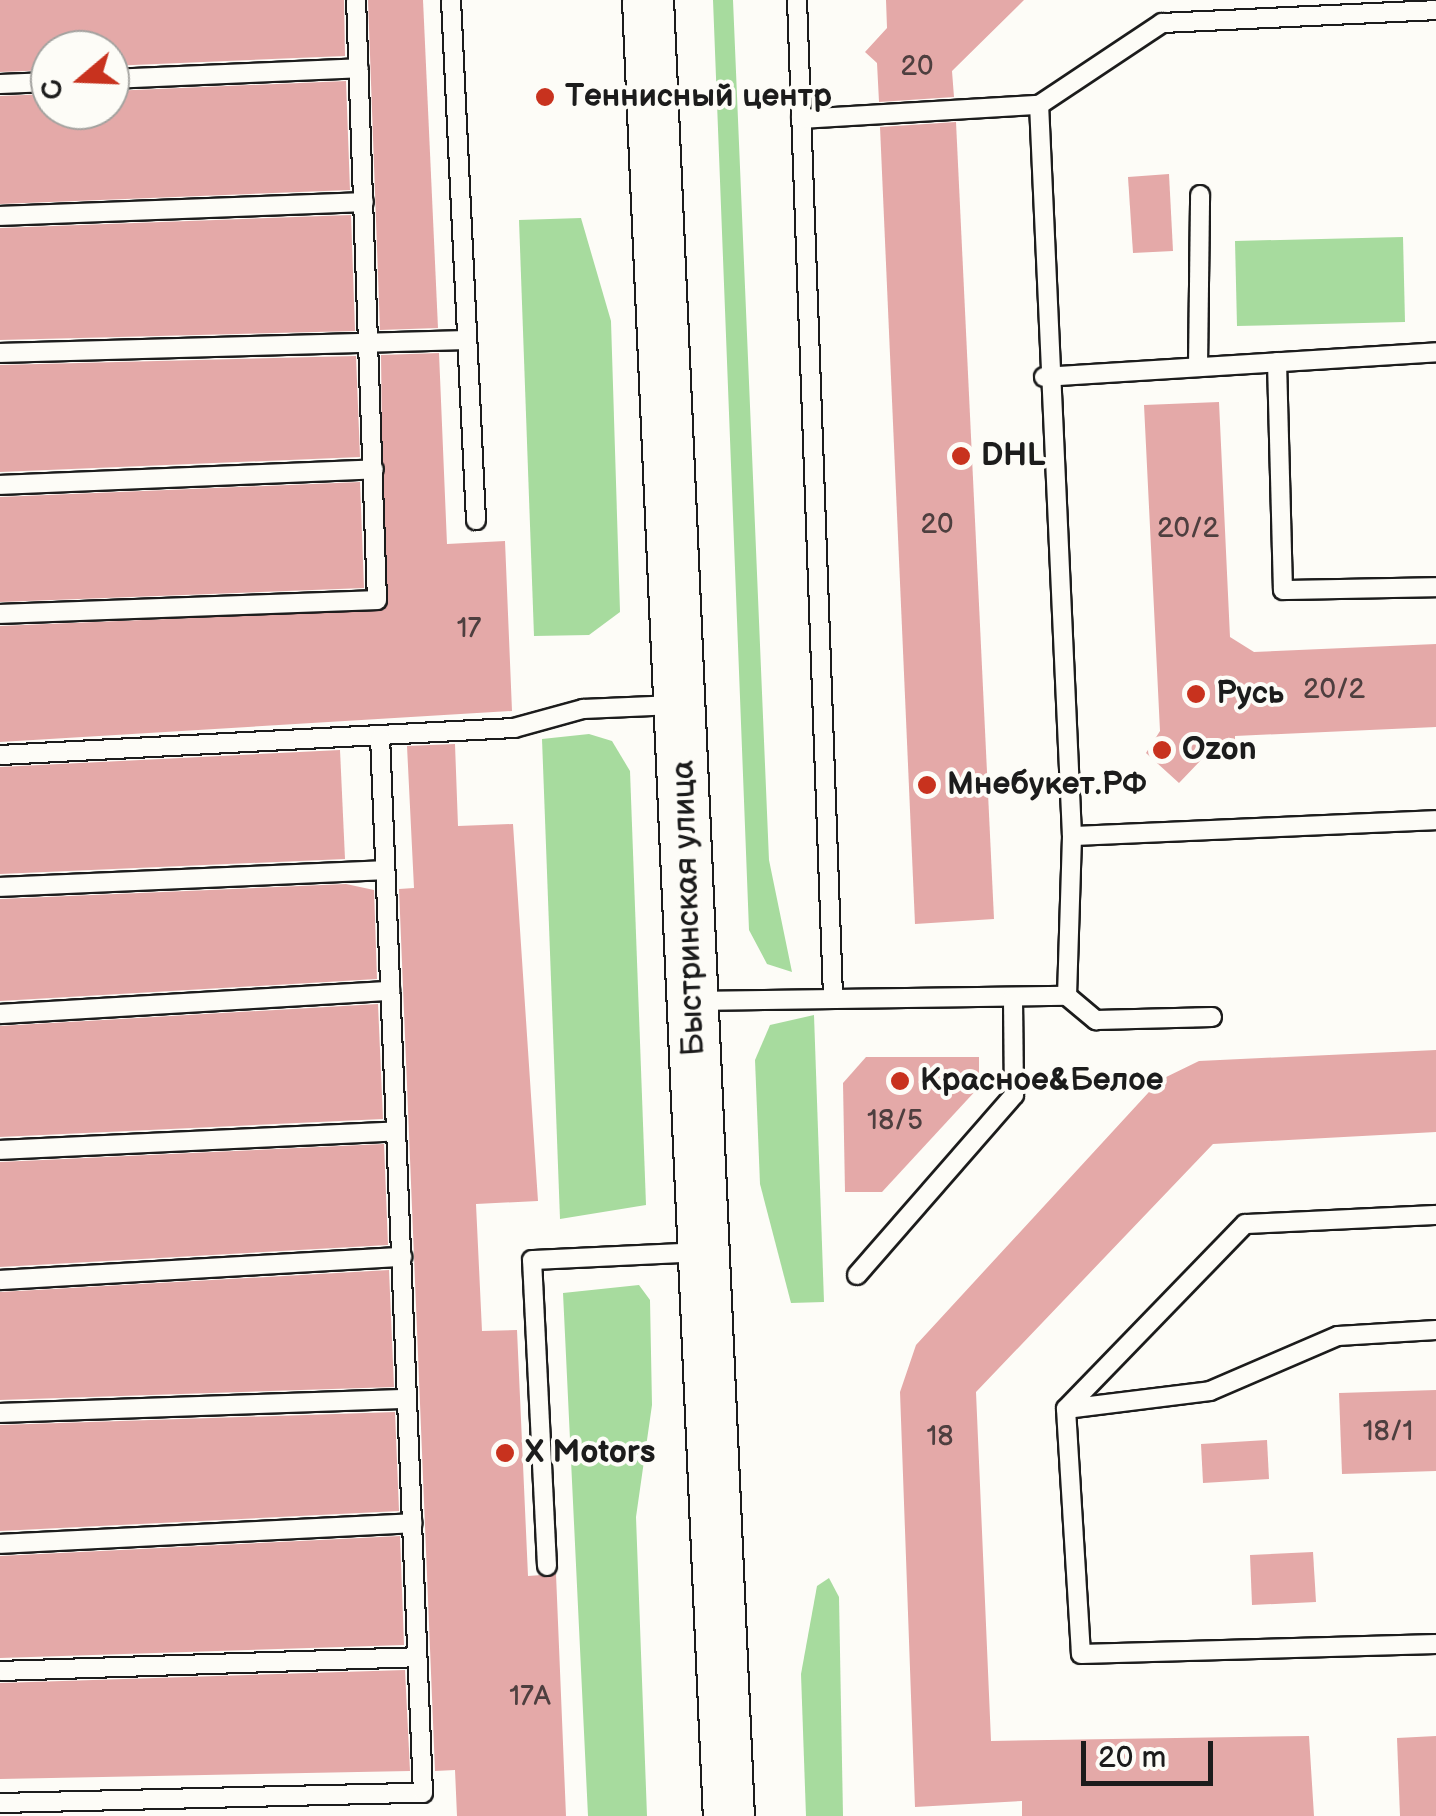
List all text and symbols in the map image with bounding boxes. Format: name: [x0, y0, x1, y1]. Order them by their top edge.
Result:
north arrow: [30, 30, 130, 130]
house number: 20: [901, 50, 933, 84]
text: С: [34, 75, 72, 104]
place label: Теннисный центр: [565, 78, 832, 116]
marker: Теннисный центр: [534, 86, 556, 108]
place label: DHL: [981, 437, 1045, 475]
marker: DHL: [950, 445, 972, 467]
house number: 20: [921, 508, 953, 542]
house number: 20/2: [1157, 512, 1219, 546]
house number: 17: [457, 612, 481, 646]
house number: 20/2: [1303, 673, 1365, 707]
place label: Русь: [1216, 675, 1284, 713]
marker: Русь: [1185, 683, 1207, 705]
place label: Ozon: [1182, 731, 1257, 769]
marker: Ozon: [1151, 739, 1173, 761]
street label: Быстринская улица: [665, 760, 713, 1056]
place label: Мнебукет.РФ: [947, 766, 1147, 804]
marker: Мнебукет.РФ: [916, 774, 938, 796]
place label: Красное&Белое: [920, 1062, 1164, 1100]
marker: Красное&Белое: [889, 1070, 911, 1092]
house number: 18/5: [867, 1104, 923, 1138]
house number: 18/1: [1363, 1415, 1413, 1449]
house number: 18: [926, 1420, 954, 1454]
place label: X Motors: [525, 1434, 655, 1472]
marker: X Motors: [494, 1442, 516, 1464]
house number: 17А: [509, 1680, 551, 1714]
scale bar: [1086, 1721, 1218, 1783]
text: 20 m: [1098, 1740, 1166, 1776]

